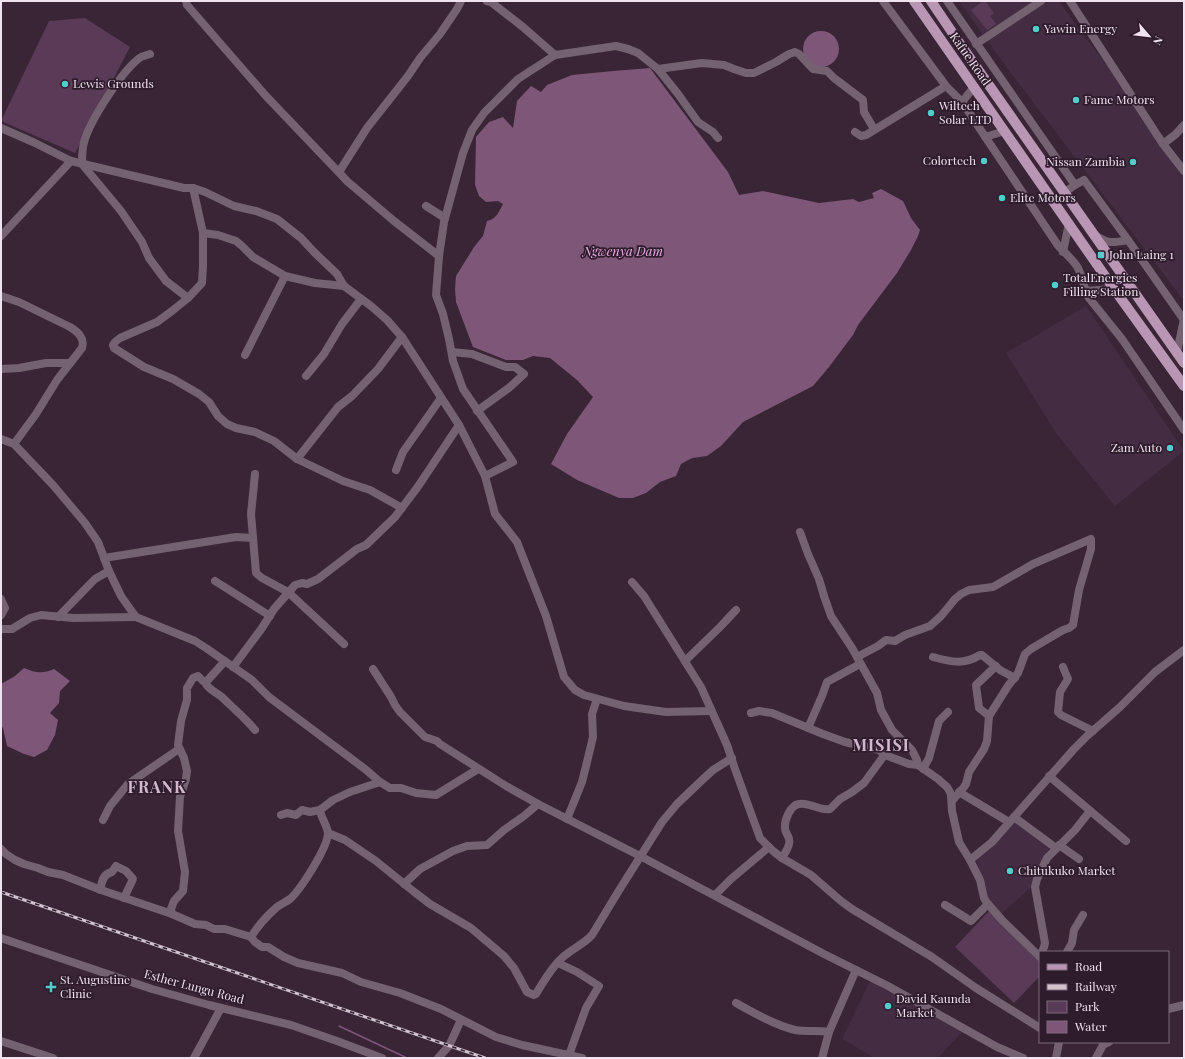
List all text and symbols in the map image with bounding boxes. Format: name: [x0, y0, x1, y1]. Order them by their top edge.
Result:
north arrow: [1129, 16, 1169, 56]
place label: Yawin Energy: [1043, 20, 1117, 36]
marker: Yawin Energy: [1031, 24, 1041, 34]
street label: Kafue Road: [947, 29, 995, 88]
text: N: [1150, 34, 1167, 48]
place label: Lewis Grounds: [73, 75, 154, 91]
marker: Lewis Grounds: [60, 79, 70, 89]
place label: Fame Motors: [1084, 91, 1155, 107]
marker: Fame Motors: [1071, 95, 1081, 105]
place label: Wiltech Solar LTD: [938, 97, 992, 127]
marker: Wiltech Solar LTD: [926, 108, 936, 118]
place label: Colortech: [923, 152, 976, 168]
place label: Nissan Zambia: [1046, 153, 1125, 169]
marker: Colortech: [979, 156, 989, 166]
marker: Nissan Zambia: [1128, 157, 1138, 167]
place label: Elite Motors: [1010, 189, 1076, 205]
marker: Elite Motors: [997, 193, 1007, 203]
water label: Ngwenya Dam: [582, 242, 663, 259]
place label: John Laing 1: [1108, 246, 1174, 262]
marker: John Laing 1: [1096, 250, 1106, 260]
place label: TotalEnergies Filling Station: [1063, 269, 1138, 299]
marker: TotalEnergies Filling Station: [1050, 280, 1060, 290]
place label: Zam Auto: [1111, 439, 1162, 455]
marker: Zam Auto: [1165, 443, 1175, 453]
district label: MISISI: [852, 734, 910, 755]
district label: FRANK: [128, 776, 186, 797]
place label: Chitukuko Market: [1018, 862, 1116, 878]
marker: Chitukuko Market: [1005, 866, 1015, 876]
legend: [1039, 951, 1169, 1043]
text: Road: [1075, 958, 1102, 974]
street label: Esther Lungu Road: [143, 965, 246, 1007]
place label: St. Augustine Clinic: [60, 971, 130, 1001]
text: Railway: [1075, 978, 1117, 994]
marker: St. Augustine Clinic: [45, 981, 57, 993]
place label: David Kaunda Market: [896, 990, 971, 1020]
text: Park: [1075, 998, 1100, 1014]
marker: David Kaunda Market: [883, 1001, 893, 1011]
text: Water: [1074, 1018, 1108, 1034]

